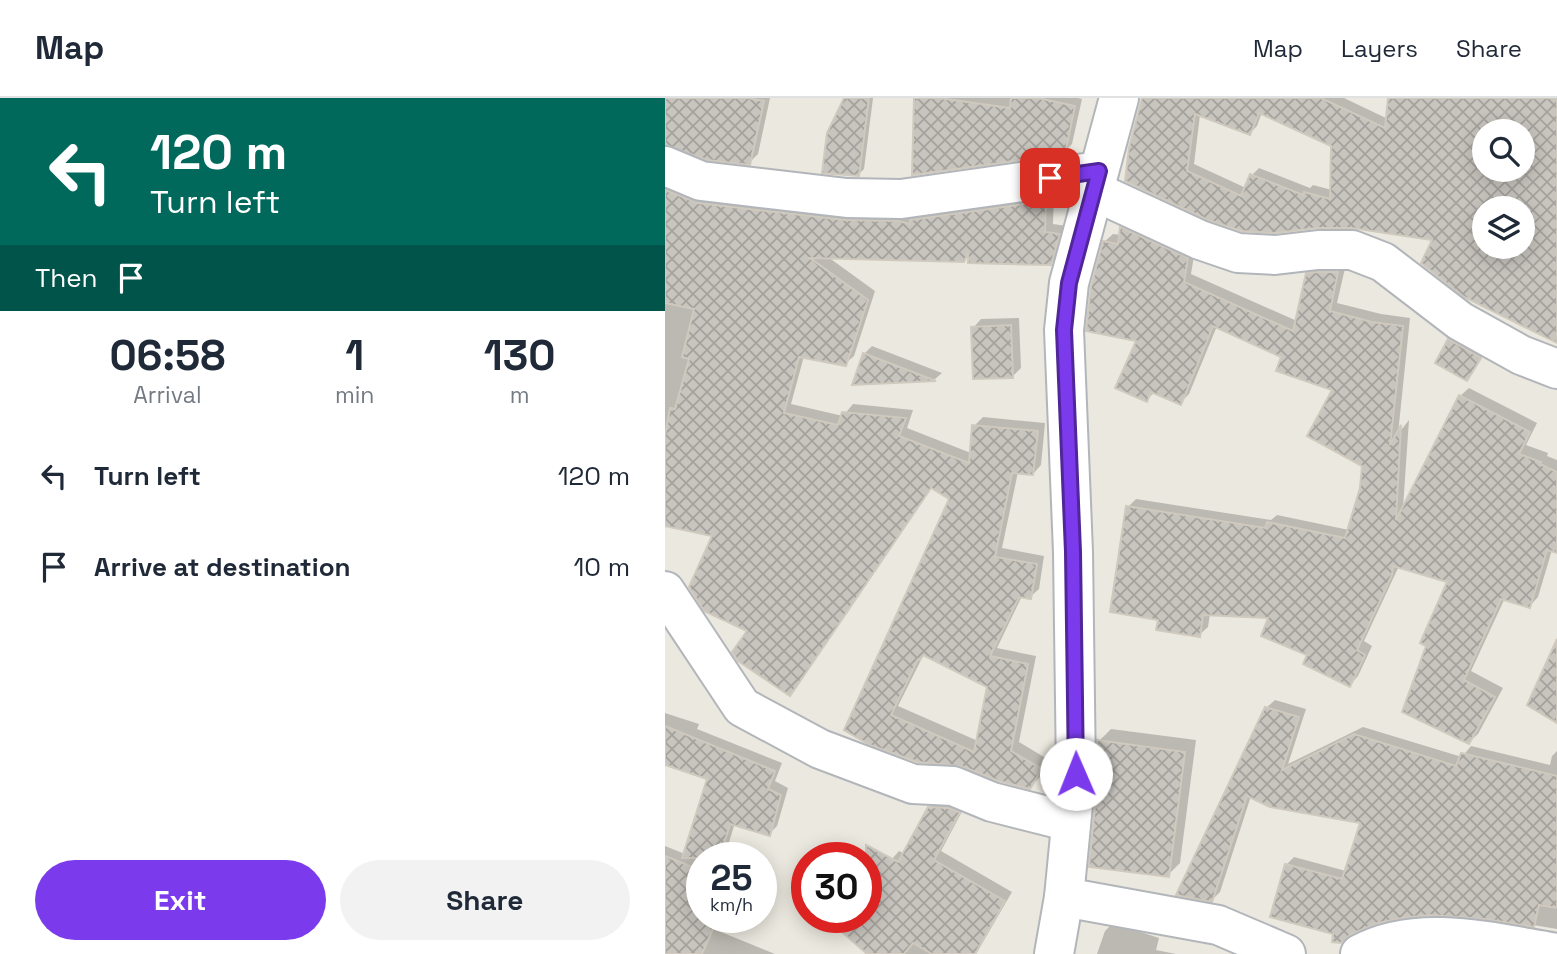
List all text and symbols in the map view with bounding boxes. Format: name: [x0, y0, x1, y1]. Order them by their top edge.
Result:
text: Map: [35, 27, 104, 69]
text: Map: [1253, 33, 1303, 64]
text: Layers: [1341, 33, 1418, 64]
text: Share: [1456, 33, 1522, 64]
map controls: [1472, 119, 1535, 259]
button: search: [1472, 119, 1535, 182]
text: 120 m: [150, 121, 287, 183]
icon: left: [35, 126, 126, 217]
pin: [1020, 148, 1080, 208]
icon: arrive: [1031, 159, 1069, 197]
text: Turn left: [150, 182, 280, 222]
button: layers: [1472, 196, 1535, 259]
icon: arrive: [112, 259, 150, 297]
text: Then: [35, 261, 98, 295]
text: 06:58: [109, 329, 226, 382]
text: 1: [345, 329, 364, 382]
text: 130: [484, 329, 556, 382]
text: Arrival: [133, 380, 202, 410]
text: min: [335, 380, 374, 410]
text: m: [510, 380, 530, 410]
icon: left: [35, 457, 73, 495]
text: Turn left: [94, 459, 201, 493]
text: 120 m: [558, 459, 630, 493]
icon: arrive: [35, 548, 73, 586]
text: Arrive at destination: [94, 550, 351, 584]
text: 10 m: [573, 550, 630, 584]
position arrow: [1039, 737, 1113, 811]
speed limit sign: 30: [791, 842, 882, 933]
text: 25: [711, 856, 752, 900]
button: Exit: [35, 860, 326, 940]
button: Share: [340, 860, 630, 940]
text: km/h: [710, 893, 753, 916]

